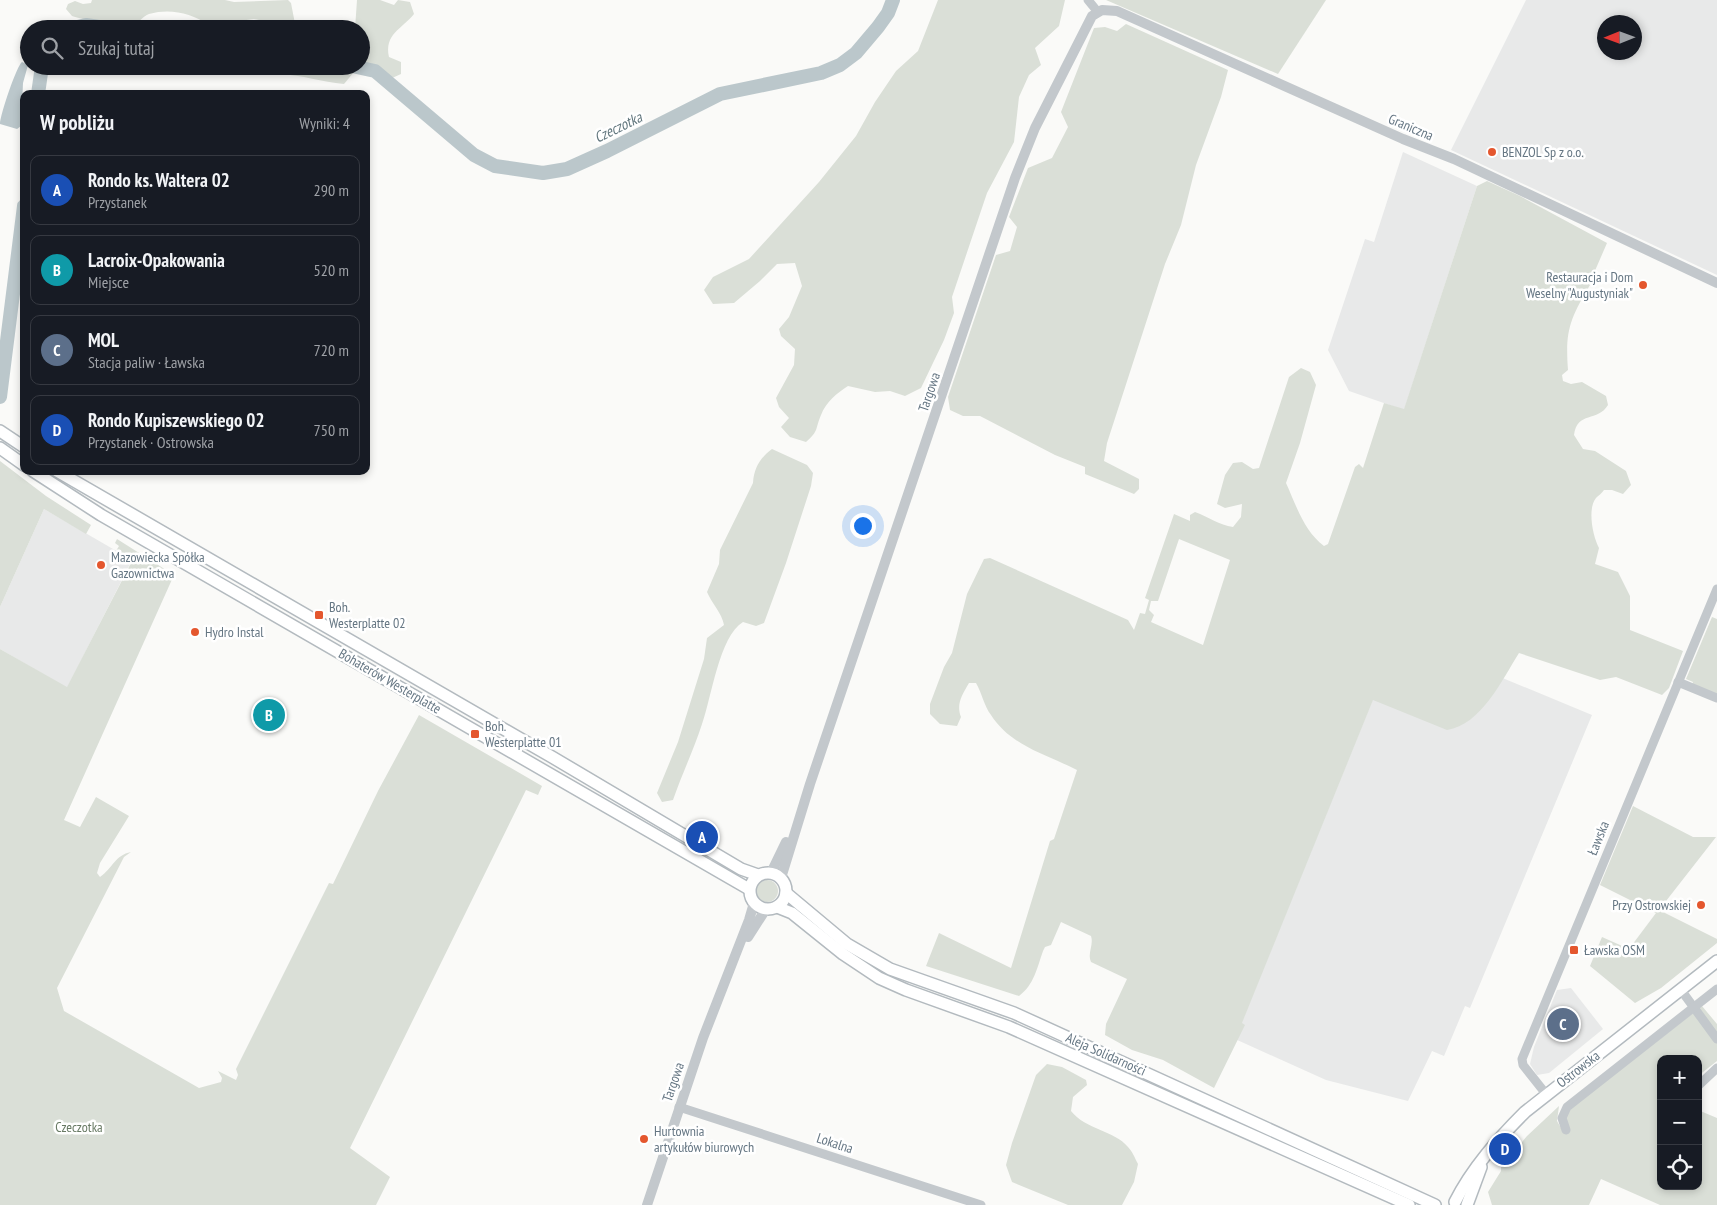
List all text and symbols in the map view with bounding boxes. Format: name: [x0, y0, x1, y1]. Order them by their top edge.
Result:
north arrow: [1597, 15, 1642, 60]
search box: [20, 20, 370, 75]
icon: search: [38, 34, 66, 62]
text: Szukaj tutaj: [78, 36, 155, 60]
water label: Czeczotka: [591, 107, 646, 147]
text: W pobliżu: [40, 109, 114, 136]
street label: Graniczna: [1386, 110, 1436, 144]
text: Wyniki: 4: [299, 113, 350, 133]
place label: BENZOL Sp z o.o.: [1502, 143, 1584, 161]
marker: BENZOL Sp z o.o.: [1486, 146, 1498, 158]
text: Rondo ks. Waltera 02: [88, 168, 230, 192]
text: A: [53, 180, 61, 200]
text: 290 m: [314, 180, 349, 200]
text: Przystanek: [88, 192, 147, 212]
text: Lacroix-Opakowania: [88, 248, 225, 272]
text: B: [53, 260, 61, 280]
text: 520 m: [314, 260, 349, 280]
place label: Restauracja i Dom Weselny "Augustyniak": [1526, 268, 1633, 302]
text: Miejsce: [88, 272, 129, 292]
marker: Restauracja i Dom Weselny "Augustyniak": [1637, 279, 1649, 291]
text: MOL: [88, 328, 119, 352]
text: C: [53, 340, 61, 360]
text: 720 m: [314, 340, 349, 360]
text: Stacja paliw · Ławska: [88, 352, 205, 372]
street label: Targowa: [914, 370, 944, 414]
text: Rondo Kupiszewskiego 02: [88, 408, 265, 432]
text: D: [53, 420, 61, 440]
text: 750 m: [314, 420, 349, 440]
text: Przystanek · Ostrowska: [88, 432, 214, 452]
your location: [850, 513, 876, 539]
place label: Mazowiecka Spółka Gazownictwa: [111, 548, 205, 582]
marker: Mazowiecka Spółka Gazownictwa: [95, 559, 107, 571]
place label: Boh. Westerplatte 02: [329, 598, 406, 632]
marker: Boh. Westerplatte 02: [313, 609, 325, 621]
place label: Hydro Instal: [205, 623, 264, 641]
marker: Hydro Instal: [189, 626, 201, 638]
street label: Bohaterów Westerplatte: [335, 644, 445, 718]
pin: B: [253, 696, 285, 734]
place label: Boh. Westerplatte 01: [485, 717, 562, 751]
marker: Boh. Westerplatte 01: [469, 728, 481, 740]
pin: A: [686, 818, 718, 856]
street label: Ławska: [1583, 818, 1613, 858]
place label: Przy Ostrowskiej: [1612, 896, 1691, 914]
marker: Przy Ostrowskiej: [1695, 899, 1707, 911]
place label: Ławska OSM: [1584, 941, 1645, 959]
marker: Ławska OSM: [1568, 944, 1580, 956]
pin: C: [1547, 1005, 1579, 1043]
street label: Aleja Solidarności: [1063, 1028, 1149, 1080]
street label: Ostrowska: [1553, 1046, 1603, 1092]
map controls: [1657, 1055, 1702, 1190]
button: +: [1657, 1055, 1702, 1100]
street label: Targowa: [658, 1060, 688, 1104]
button: −: [1657, 1100, 1702, 1145]
park label: Czeczotka: [55, 1118, 103, 1136]
place label: Hurtownia artykułów biurowych: [654, 1122, 754, 1156]
street label: Lokalna: [814, 1129, 856, 1157]
pin: D: [1489, 1130, 1521, 1168]
marker: Hurtownia artykułów biurowych: [638, 1133, 650, 1145]
button: locate: [1657, 1145, 1702, 1190]

